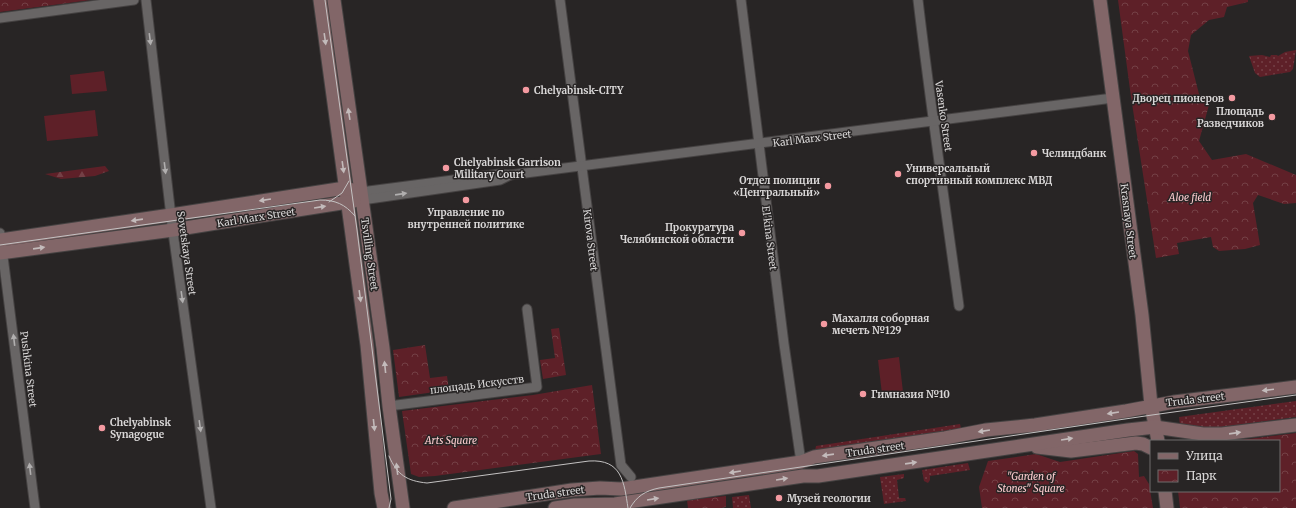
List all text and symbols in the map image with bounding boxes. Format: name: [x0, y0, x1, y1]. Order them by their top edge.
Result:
one-way arrow: [147, 33, 153, 45]
one-way arrow: [322, 33, 328, 45]
street label: Vasenko Street: [932, 79, 955, 152]
place label: Chelyabinsk-CITY: [534, 84, 624, 97]
marker: Chelyabinsk-CITY: [521, 85, 531, 95]
place label: Дворец пионеров: [1132, 92, 1224, 105]
marker: Дворец пионеров: [1227, 93, 1237, 103]
place label: Площадь Разведчиков: [1197, 105, 1264, 130]
one-way arrow: [346, 107, 352, 120]
marker: Площадь Разведчиков: [1267, 112, 1277, 122]
street label: Karl Marx Street: [772, 127, 852, 150]
place label: Челиндбанк: [1042, 147, 1107, 160]
marker: Челиндбанк: [1029, 148, 1039, 158]
place label: Chelyabinsk Garrison Military Court: [454, 156, 561, 181]
one-way arrow: [340, 161, 346, 174]
one-way arrow: [162, 162, 169, 174]
place label: Универсальный спортивный комплекс МВД: [905, 162, 1053, 187]
marker: Chelyabinsk Garrison Military Court: [441, 163, 451, 173]
marker: Универсальный спортивный комплекс МВД: [893, 169, 903, 179]
place label: Отдел полиции «Центральный»: [733, 174, 820, 199]
marker: Отдел полиции «Центральный»: [823, 181, 833, 191]
street label: Krasnaya Street: [1117, 183, 1140, 260]
one-way arrow: [395, 191, 407, 197]
park label: Aloe field: [1168, 191, 1211, 204]
marker: Управление по внутренней политике: [461, 195, 471, 205]
one-way arrow: [259, 198, 271, 204]
one-way arrow: [314, 204, 326, 210]
street label: Karl Marx Street: [216, 205, 296, 230]
street label: El'kina Street: [759, 205, 780, 271]
place label: Управление по внутренней политике: [407, 206, 525, 231]
street label: Kirova Street: [580, 208, 601, 272]
street label: Sovetskaya Street: [174, 210, 199, 296]
one-way arrow: [131, 217, 143, 223]
street label: Tsvilling Street: [358, 217, 381, 291]
place label: Прокуратура Челябинской области: [620, 221, 734, 246]
marker: Прокуратура Челябинской области: [737, 228, 747, 238]
one-way arrow: [33, 245, 45, 251]
one-way arrow: [357, 290, 363, 302]
one-way arrow: [179, 291, 185, 303]
place label: Махалля соборная мечеть №129: [832, 312, 929, 337]
marker: Махалля соборная мечеть №129: [819, 319, 829, 329]
street label: Pushkina Street: [17, 330, 40, 408]
one-way arrow: [11, 334, 17, 346]
one-way arrow: [381, 361, 388, 373]
street label: площадь Искусств: [429, 372, 525, 397]
one-way arrow: [1262, 387, 1274, 394]
place label: Гимназия №10: [871, 388, 950, 401]
marker: Гимназия №10: [858, 389, 868, 399]
street label: Truda street: [1165, 389, 1225, 410]
one-way arrow: [1107, 410, 1119, 416]
place label: Chelyabinsk Synagogue: [110, 416, 171, 441]
one-way arrow: [371, 419, 378, 431]
one-way arrow: [197, 420, 203, 432]
marker: Chelyabinsk Synagogue: [97, 423, 107, 433]
one-way arrow: [978, 428, 990, 434]
one-way arrow: [1229, 430, 1241, 436]
park label: Arts Square: [424, 434, 477, 447]
one-way arrow: [1061, 436, 1073, 442]
street label: Truda street: [845, 439, 905, 460]
legend: [1150, 440, 1280, 492]
text: Улица: [1185, 448, 1223, 463]
one-way arrow: [822, 452, 834, 458]
one-way arrow: [905, 460, 917, 466]
one-way arrow: [27, 463, 33, 475]
one-way arrow: [394, 463, 400, 475]
text: Парк: [1186, 468, 1217, 483]
one-way arrow: [728, 469, 741, 475]
park label: "Garden of Stones" Square: [997, 470, 1065, 495]
one-way arrow: [776, 476, 788, 482]
street label: Truda street: [525, 483, 585, 504]
place label: Музей геологии: [787, 492, 871, 505]
marker: Музей геологии: [774, 493, 784, 503]
one-way arrow: [647, 495, 659, 501]

